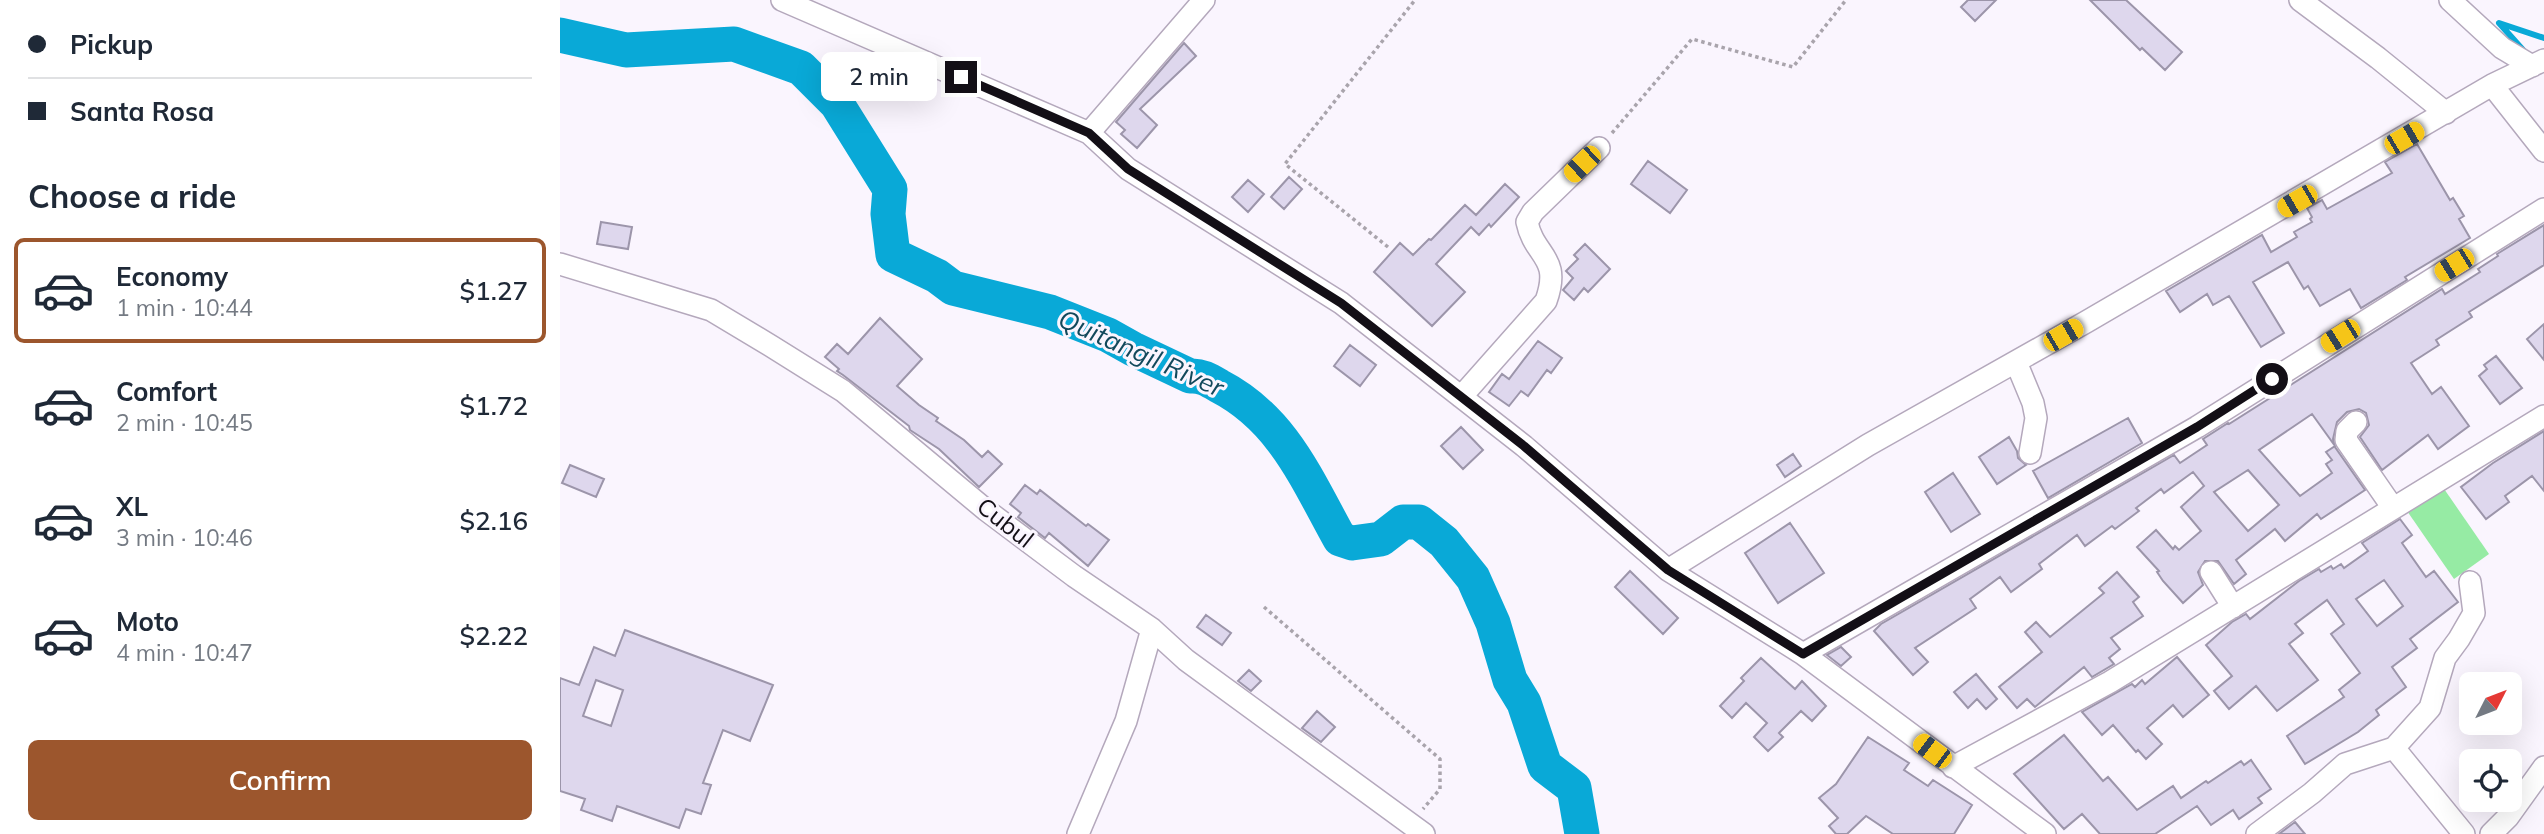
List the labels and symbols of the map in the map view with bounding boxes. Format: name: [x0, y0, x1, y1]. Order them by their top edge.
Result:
callout: 2 min: [821, 52, 936, 102]
route end: [945, 61, 977, 93]
car: [2381, 118, 2428, 158]
car: [1560, 142, 1605, 186]
car: [2274, 181, 2321, 221]
car: [2431, 245, 2478, 285]
water label: Quitangil River: [1053, 301, 1230, 404]
car: [2040, 315, 2087, 355]
car: [2317, 316, 2364, 356]
route start: [2256, 363, 2288, 395]
street label: Cubul: [971, 491, 1040, 554]
north arrow: [2459, 672, 2522, 735]
car: [1909, 730, 1956, 772]

